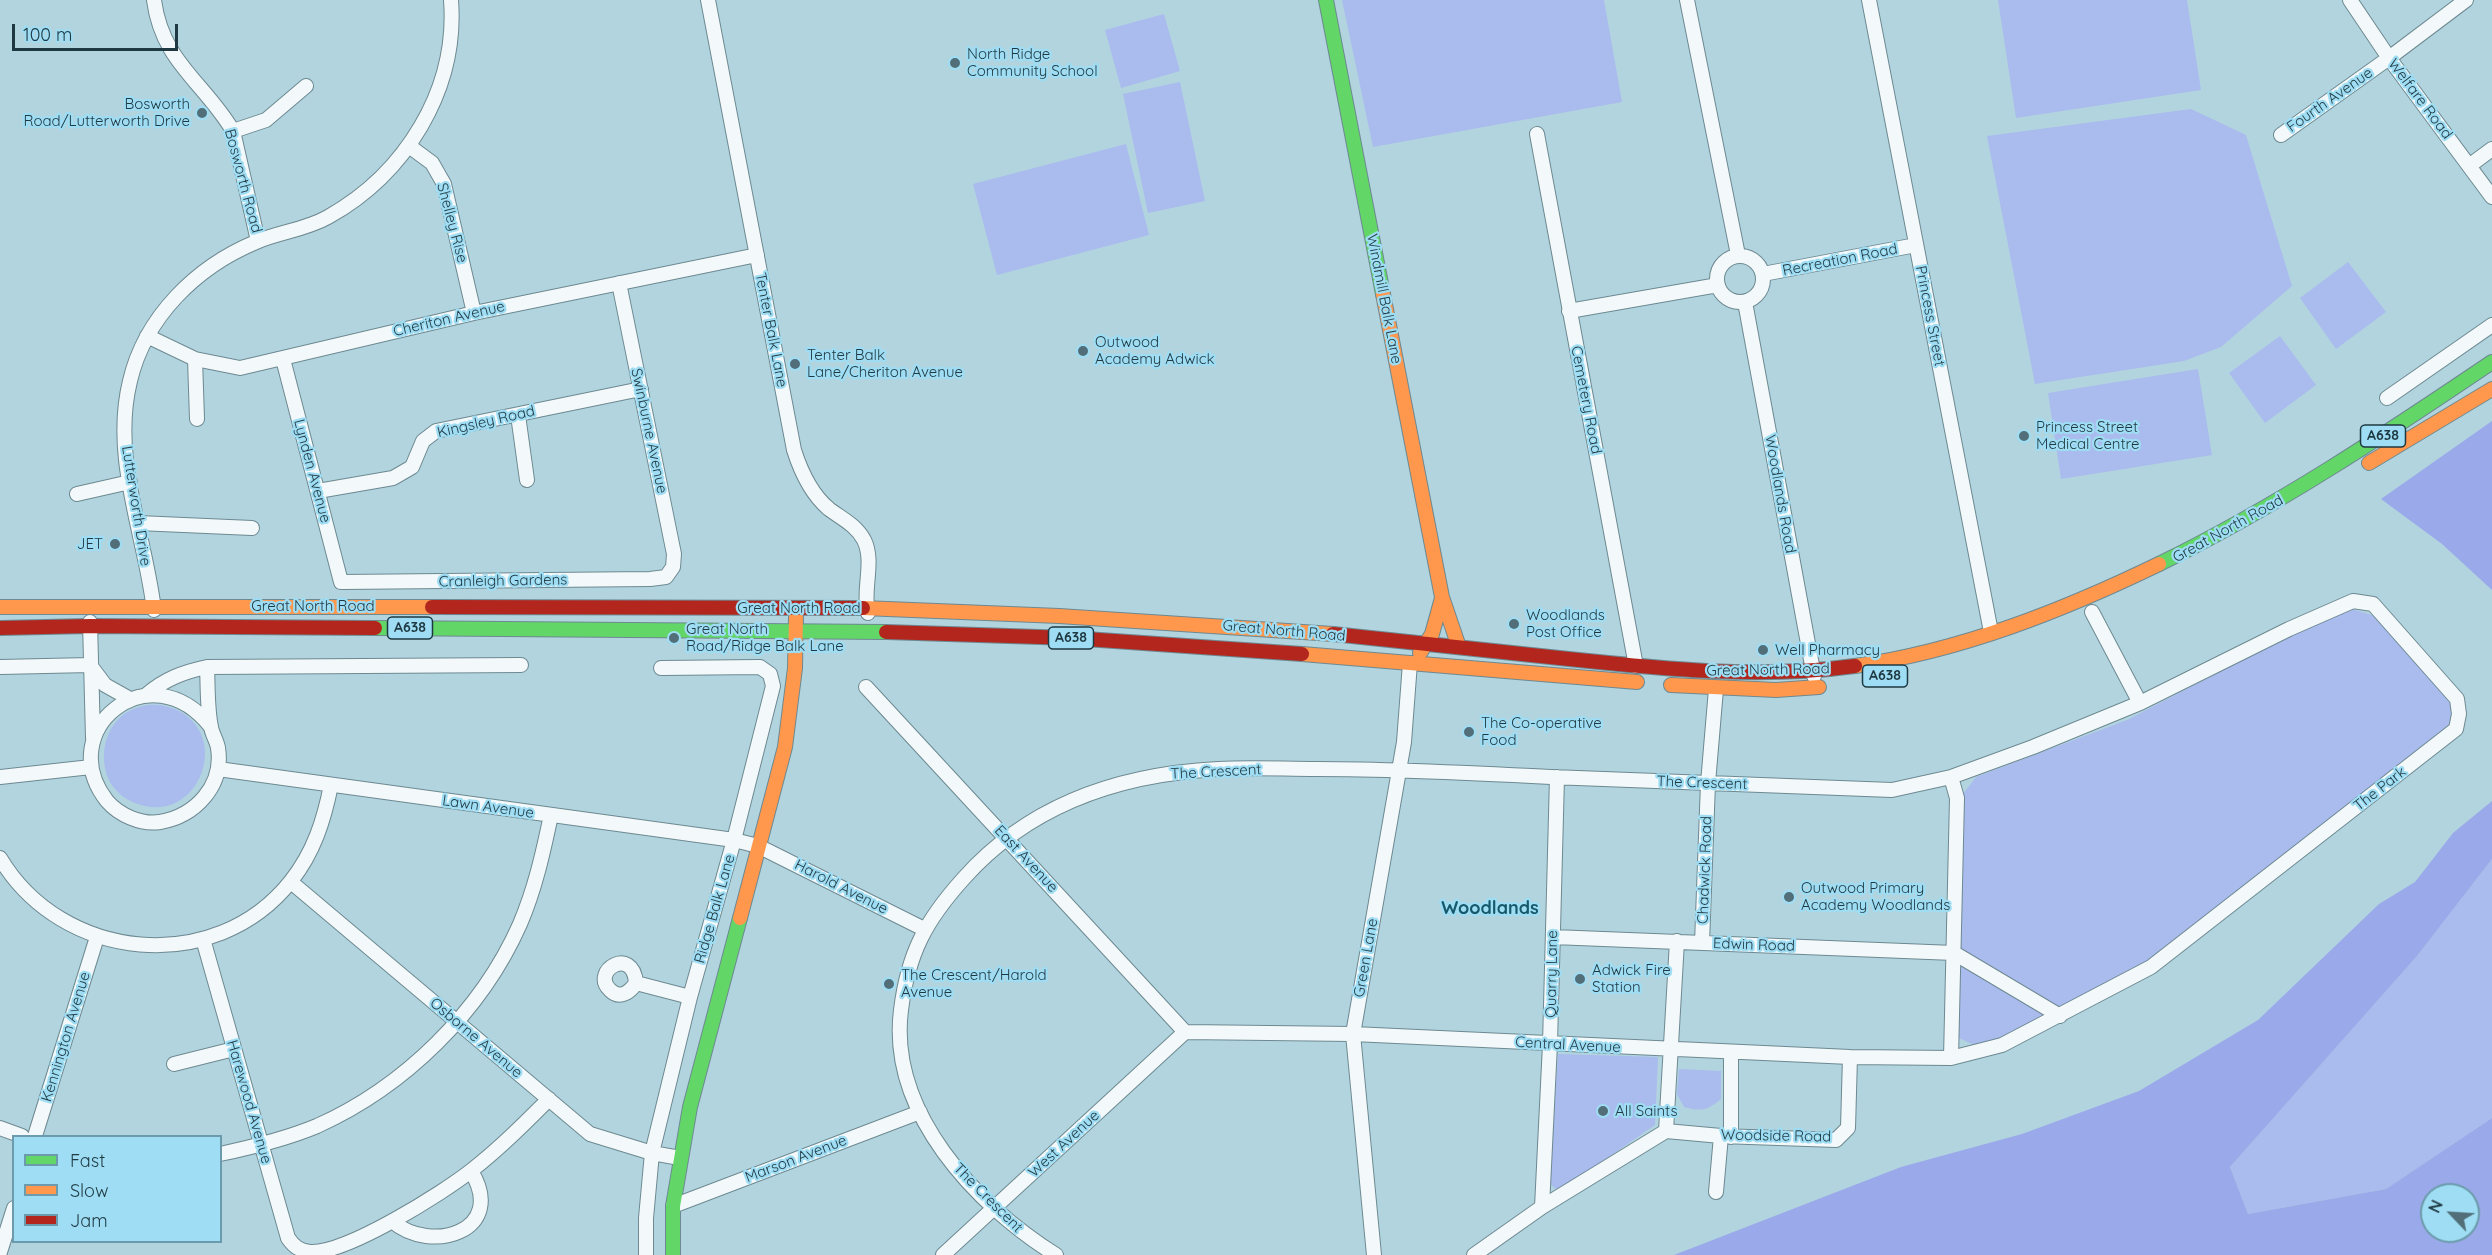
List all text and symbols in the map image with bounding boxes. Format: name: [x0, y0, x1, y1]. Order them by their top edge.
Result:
scale bar: [15, 12, 182, 50]
text: 100 m: [23, 23, 72, 46]
place label: North Ridge Community School: [967, 45, 1098, 80]
street label: Welfare Road: [2384, 55, 2456, 143]
marker: North Ridge Community School: [948, 56, 962, 70]
street label: Fourth Avenue: [2284, 64, 2376, 136]
place label: Bosworth Road/Lutterworth Drive: [23, 95, 190, 130]
marker: Bosworth Road/Lutterworth Drive: [195, 106, 209, 120]
street label: Bosworth Road: [220, 127, 266, 235]
street label: Shelley Rise: [433, 181, 471, 265]
street label: Windmill Balk Lane: [1363, 233, 1405, 365]
street label: Recreation Road: [1781, 240, 1899, 280]
street label: Princess Street: [1911, 264, 1949, 368]
street label: Tenter Balk Lane: [751, 271, 791, 389]
street label: Cheriton Avenue: [391, 297, 507, 341]
place label: Outwood Academy Adwick: [1095, 333, 1214, 368]
marker: Outwood Academy Adwick: [1076, 344, 1090, 358]
street label: Cemetery Road: [1567, 345, 1605, 455]
place label: Tenter Balk Lane/Cheriton Avenue: [807, 346, 963, 381]
marker: Tenter Balk Lane/Cheriton Avenue: [788, 357, 802, 371]
street label: Swinburne Avenue: [627, 367, 671, 495]
street label: Kingsley Road: [435, 402, 537, 442]
street label: Lynden Avenue: [290, 417, 334, 525]
place label: Princess Street Medical Centre: [2036, 418, 2140, 453]
road number: A638: [2360, 425, 2406, 447]
marker: Princess Street Medical Centre: [2017, 429, 2031, 443]
street label: Woodlands Road: [1761, 433, 1799, 555]
street label: Lutterworth Drive: [118, 445, 154, 567]
street label: Great North Road: [2170, 491, 2286, 567]
place label: JET: [77, 535, 103, 553]
marker: JET: [108, 537, 122, 551]
street label: Cranleigh Gardens: [439, 571, 567, 591]
street label: Great North Road: [251, 597, 375, 615]
street label: Great North Road: [737, 599, 861, 617]
place label: Woodlands Post Office: [1526, 606, 1605, 641]
road number: A638: [388, 617, 432, 639]
street label: Great North Road: [1222, 617, 1346, 645]
marker: Woodlands Post Office: [1507, 617, 1521, 631]
place label: Great North Road/Ridge Balk Lane: [686, 620, 844, 655]
road number: A638: [1048, 627, 1094, 649]
marker: Great North Road/Ridge Balk Lane: [667, 631, 681, 645]
place label: Well Pharmacy: [1775, 641, 1880, 659]
marker: Well Pharmacy: [1756, 643, 1770, 657]
street label: Great North Road: [1706, 660, 1830, 680]
road number: A638: [1862, 665, 1908, 687]
place label: The Co-operative Food: [1481, 714, 1602, 749]
marker: The Co-operative Food: [1462, 725, 1476, 739]
street label: The Crescent: [1170, 761, 1262, 783]
street label: The Park: [2350, 763, 2410, 815]
street label: The Crescent: [1656, 772, 1748, 794]
street label: Lawn Avenue: [441, 792, 535, 822]
street label: Chadwick Road: [1694, 816, 1716, 924]
street label: East Avenue: [990, 822, 1062, 896]
street label: Ridge Balk Lane: [691, 852, 739, 966]
street label: Harold Avenue: [791, 856, 891, 918]
place label: Outwood Primary Academy Woodlands: [1801, 879, 1950, 914]
marker: Outwood Primary Academy Woodlands: [1782, 890, 1796, 904]
district label: Woodlands: [1441, 898, 1539, 920]
street label: Green Lane: [1350, 917, 1382, 999]
street label: Quarry Lane: [1542, 930, 1562, 1018]
street label: Edwin Road: [1713, 935, 1795, 955]
place label: Adwick Fire Station: [1592, 961, 1671, 996]
place label: The Crescent/Harold Avenue: [901, 966, 1047, 1001]
street label: Kennington Avenue: [38, 970, 94, 1104]
marker: Adwick Fire Station: [1573, 972, 1587, 986]
marker: The Crescent/Harold Avenue: [882, 977, 896, 991]
street label: Osborne Avenue: [426, 994, 526, 1082]
street label: Central Avenue: [1515, 1033, 1621, 1057]
street label: Harewood Avenue: [223, 1038, 275, 1166]
place label: All Saints: [1615, 1102, 1678, 1120]
marker: All Saints: [1596, 1104, 1610, 1118]
street label: West Avenue: [1025, 1107, 1103, 1181]
street label: Woodside Road: [1721, 1126, 1831, 1146]
street label: Marson Avenue: [743, 1131, 849, 1187]
legend: [12, 1135, 222, 1243]
text: Fast: [70, 1149, 105, 1172]
street label: The Crescent: [949, 1159, 1027, 1237]
text: Slow: [70, 1179, 108, 1202]
north arrow: [2420, 1183, 2480, 1243]
text: N: [2424, 1197, 2447, 1216]
text: Jam: [70, 1209, 108, 1232]

